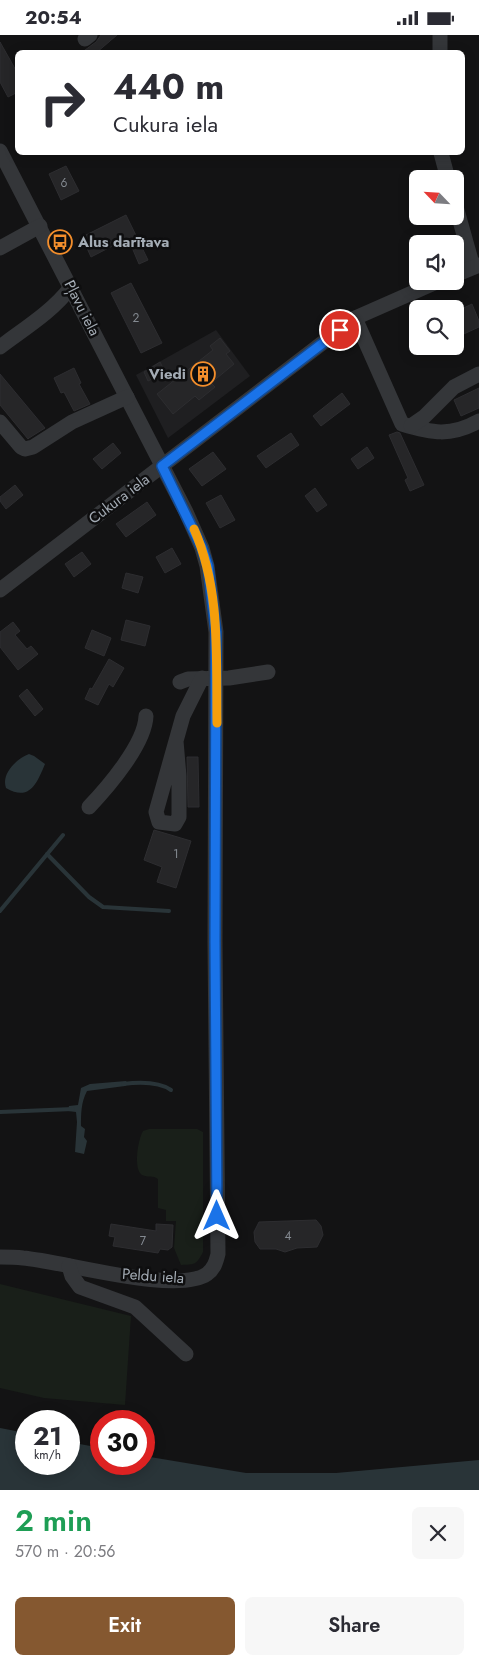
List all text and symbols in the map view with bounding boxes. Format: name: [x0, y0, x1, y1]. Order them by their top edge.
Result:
text: 20:54: [25, 4, 82, 31]
text: 440 m: [113, 62, 224, 112]
icon: right: [30, 70, 95, 135]
text: Cukura iela: [113, 108, 218, 140]
north arrow: [409, 170, 464, 225]
map controls: [409, 170, 464, 355]
house number: 6: [61, 174, 68, 192]
bus stop icon: Alus darītava: [47, 229, 73, 255]
place label: Alus darītava: [77, 231, 169, 253]
button: sound: [409, 235, 464, 290]
street label: Pļavu iela: [59, 276, 105, 340]
button: search: [409, 300, 464, 355]
house number: 2: [133, 309, 140, 327]
pin: [319, 309, 361, 351]
icon: arrive: [326, 316, 354, 344]
building icon: Viedi: [190, 361, 216, 387]
place label: Viedi: [148, 363, 186, 385]
street label: Cukura iela: [84, 469, 154, 529]
house number: 1: [173, 845, 179, 863]
position arrow: [190, 1189, 242, 1241]
house number: 4: [285, 1227, 292, 1245]
house number: 7: [140, 1232, 147, 1250]
street label: Peldu iela: [121, 1263, 185, 1289]
speed limit sign: 30: [90, 1410, 155, 1475]
text: 21: [33, 1418, 62, 1454]
text: km/h: [34, 1446, 61, 1464]
text: 2 min: [15, 1499, 92, 1542]
button: close: [412, 1507, 464, 1559]
text: 570 m · 20:56: [15, 1540, 115, 1563]
button: Exit: [15, 1597, 235, 1655]
button: Share: [245, 1597, 464, 1655]

